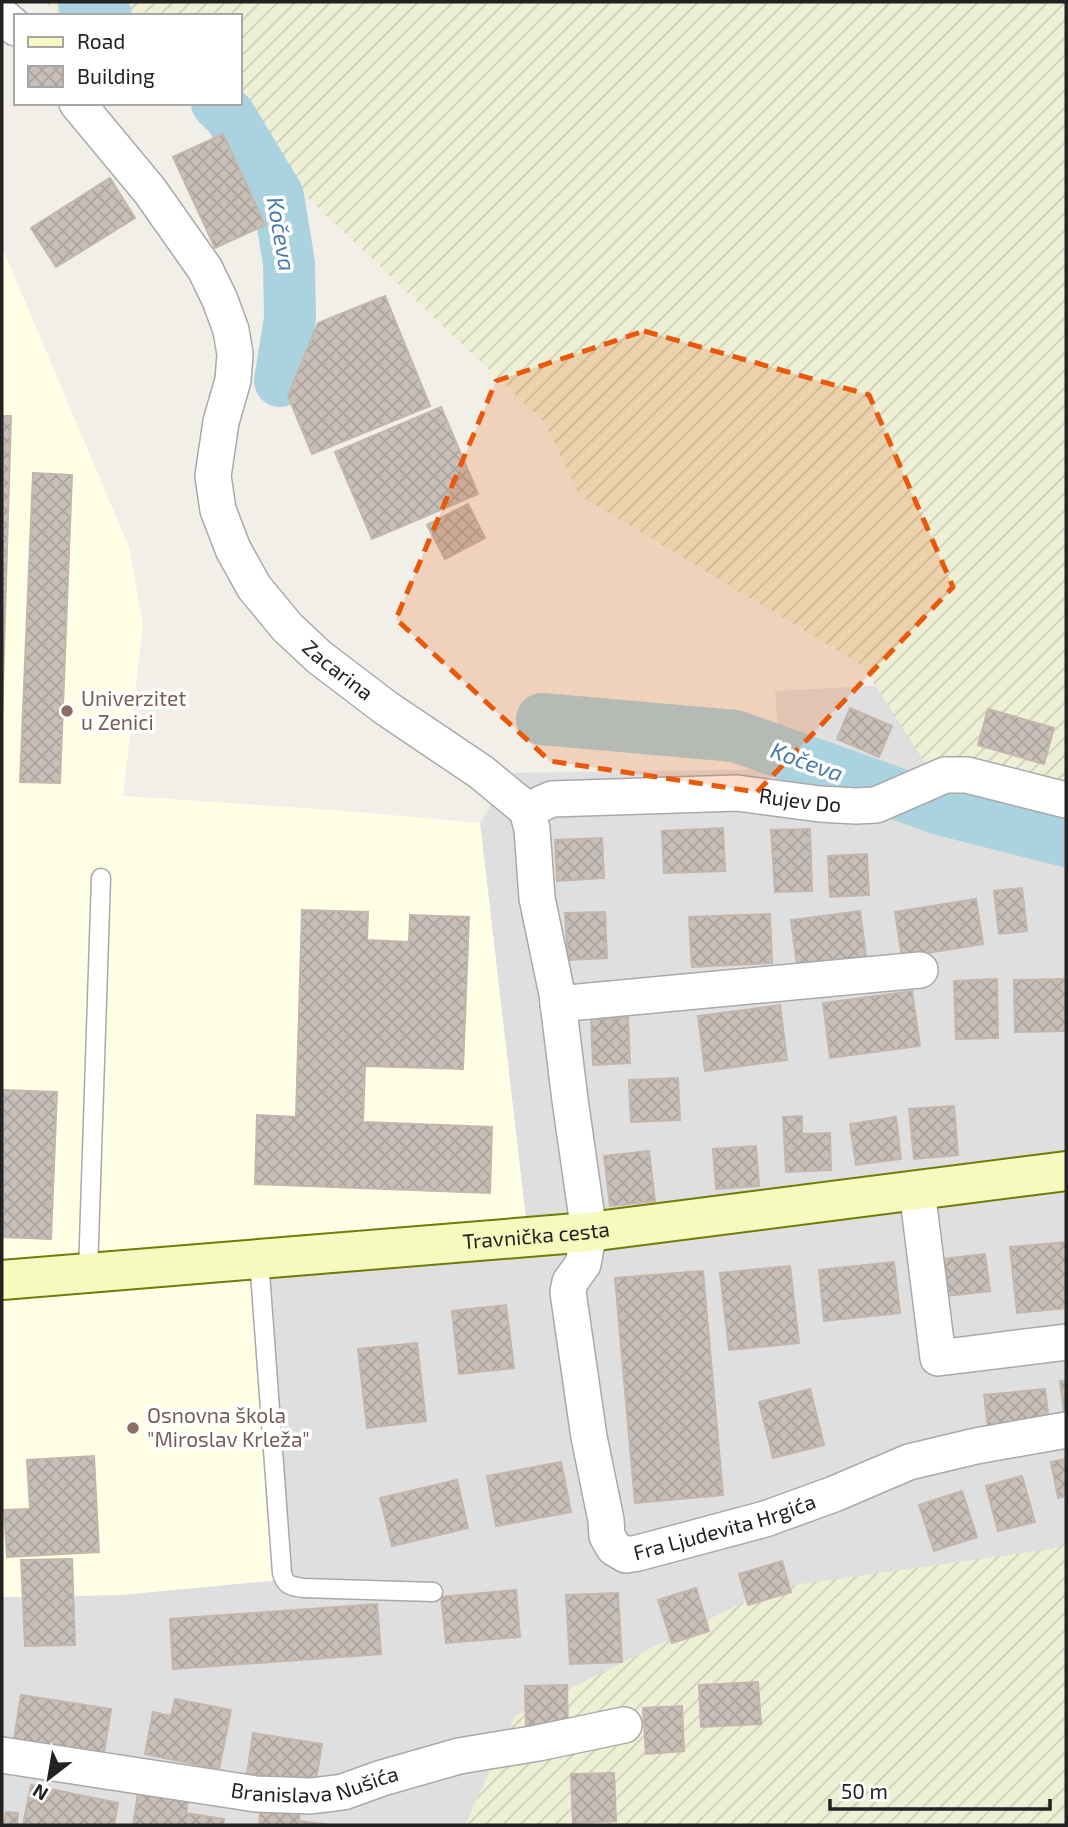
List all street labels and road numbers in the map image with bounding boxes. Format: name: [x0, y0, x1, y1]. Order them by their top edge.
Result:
street label: Zacarina: [298, 634, 379, 705]
street label: Rujev Do: [758, 782, 842, 816]
street label: Travnička cesta: [462, 1215, 611, 1253]
street label: Fra Ljudevita Hrgića: [630, 1488, 819, 1565]
street label: Branislava Nušića: [229, 1760, 401, 1807]

